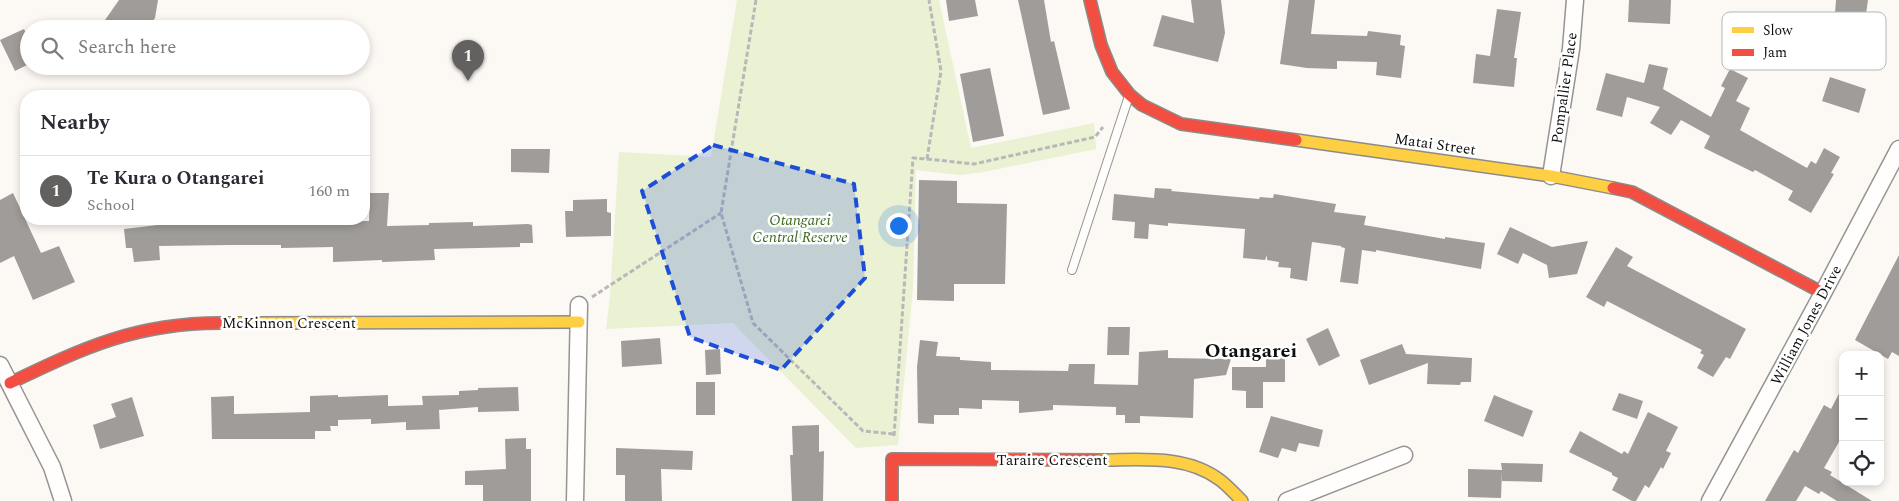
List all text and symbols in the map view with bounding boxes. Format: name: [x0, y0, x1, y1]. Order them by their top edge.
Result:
legend: [1722, 12, 1886, 70]
search box: [20, 20, 370, 75]
text: Slow: [1763, 20, 1793, 41]
street label: Pompallier Place: [1545, 31, 1584, 145]
text: Search here: [78, 33, 177, 62]
icon: search: [38, 34, 66, 62]
pin: 1: [452, 40, 484, 81]
text: Jam: [1763, 42, 1787, 63]
text: Nearby: [40, 107, 110, 139]
street label: Matai Street: [1393, 127, 1477, 162]
text: Te Kura o Otangarei: [87, 164, 264, 193]
text: 1: [52, 179, 60, 203]
text: 160 m: [308, 179, 350, 203]
text: School: [87, 193, 135, 217]
park label: Otangarei Central Reserve: [752, 209, 848, 249]
your location: [886, 213, 912, 239]
street label: William Jones Drive: [1765, 261, 1848, 390]
street label: McKinnon Crescent: [222, 312, 356, 335]
district label: Otangarei: [1205, 336, 1297, 366]
map controls: [1839, 351, 1884, 486]
button: +: [1839, 351, 1884, 396]
button: −: [1839, 396, 1884, 441]
button: locate: [1839, 441, 1884, 486]
street label: Taraire Crescent: [996, 449, 1108, 472]

